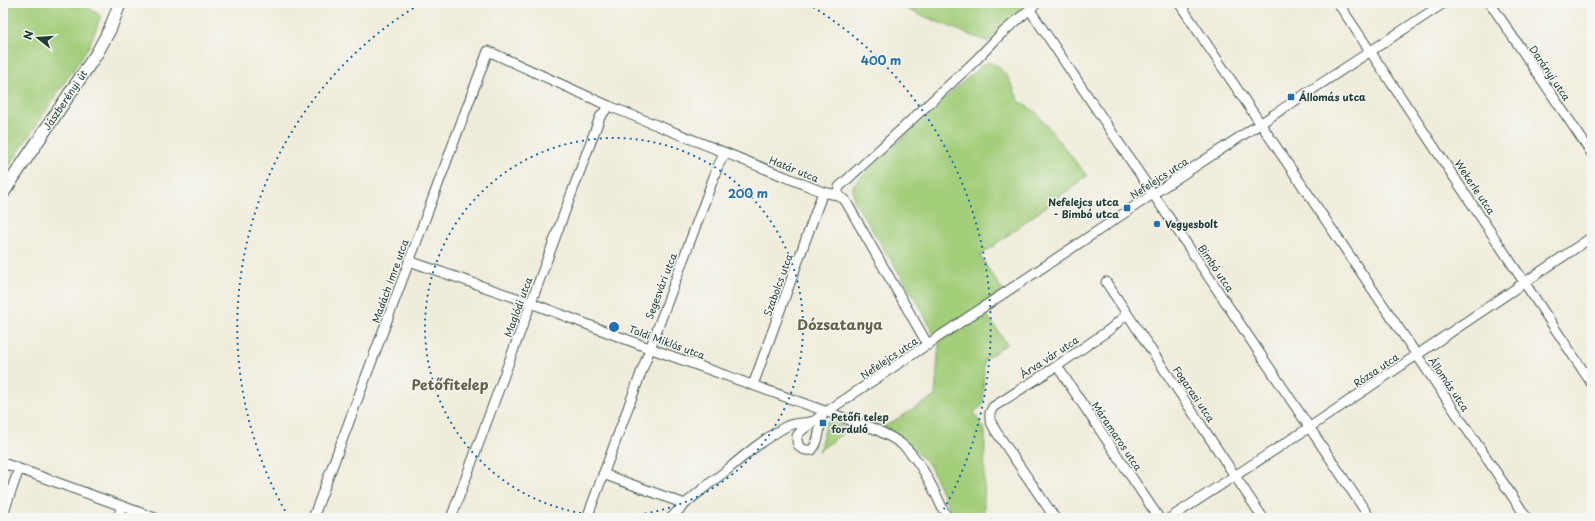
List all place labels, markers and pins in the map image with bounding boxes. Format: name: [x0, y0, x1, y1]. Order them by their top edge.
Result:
place label: Állomás utca: [1298, 89, 1366, 104]
marker: Állomás utca: [1286, 92, 1296, 102]
place label: Nefelejcs utca - Bimbó utca: [1048, 194, 1119, 221]
marker: Nefelejcs utca - Bimbó utca: [1122, 203, 1132, 213]
place label: Vegyesbolt: [1165, 216, 1218, 232]
marker: Vegyesbolt: [1152, 219, 1162, 229]
centre of rings: [607, 320, 621, 334]
place label: Petőfi telep forduló: [831, 409, 889, 436]
marker: Petőfi telep forduló: [818, 418, 828, 428]

